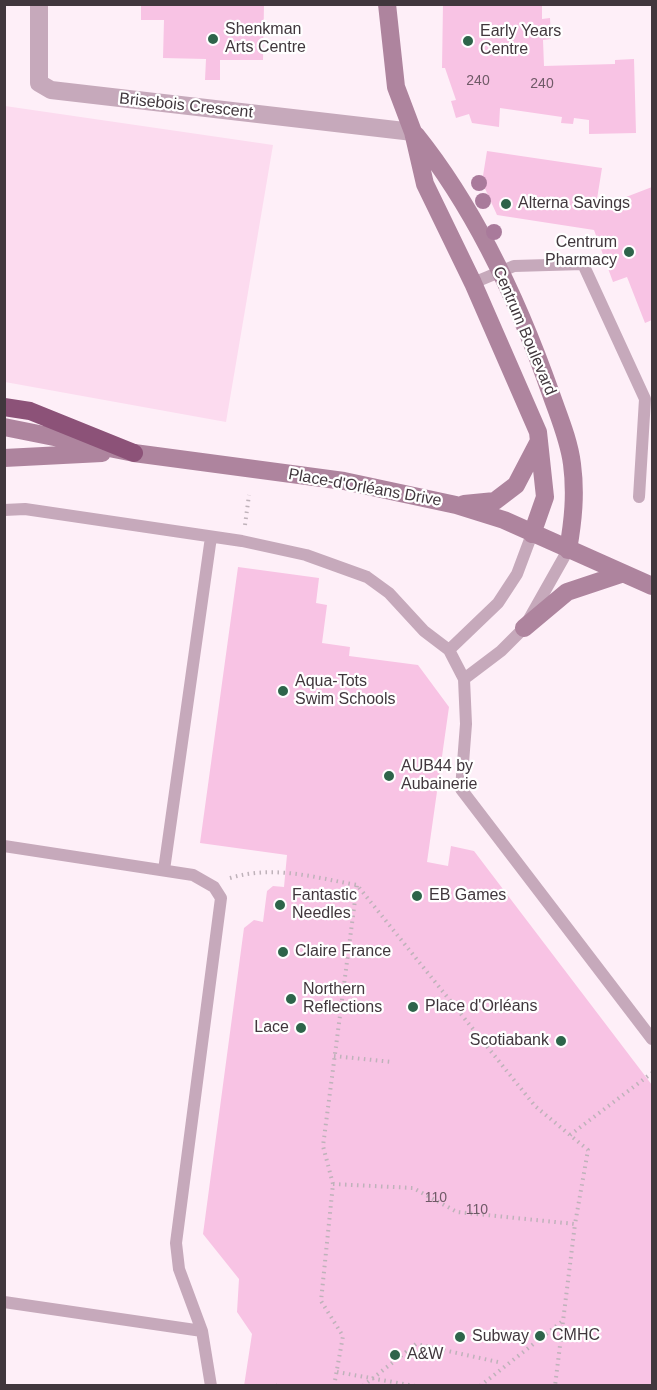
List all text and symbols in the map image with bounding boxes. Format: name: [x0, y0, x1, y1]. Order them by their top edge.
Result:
place label: Shenkman Arts Centre: [225, 20, 306, 58]
place label: Early Years Centre: [480, 22, 561, 60]
marker: Shenkman Arts Centre: [206, 32, 220, 46]
marker: Early Years Centre: [461, 34, 475, 48]
house number: 240: [466, 73, 490, 89]
house number: 240: [530, 76, 554, 92]
street label: Brisebois Crescent: [118, 89, 254, 123]
place label: Alterna Savings: [518, 194, 630, 214]
marker: Alterna Savings: [499, 197, 513, 211]
place label: Centrum Pharmacy: [545, 233, 617, 271]
marker: Centrum Pharmacy: [622, 245, 636, 259]
street label: Centrum Boulevard: [488, 264, 560, 398]
street label: Place-d'Orléans Drive: [287, 465, 443, 511]
place label: Aqua-Tots Swim Schools: [295, 672, 395, 710]
marker: Aqua-Tots Swim Schools: [276, 684, 290, 698]
place label: AUB44 by Aubainerie: [401, 757, 478, 795]
marker: AUB44 by Aubainerie: [382, 769, 396, 783]
place label: Fantastic Needles: [292, 886, 357, 924]
place label: EB Games: [429, 886, 506, 906]
marker: EB Games: [410, 889, 424, 903]
marker: Fantastic Needles: [273, 898, 287, 912]
place label: Claire France: [295, 942, 391, 962]
marker: Claire France: [276, 945, 290, 959]
place label: Northern Reflections: [303, 980, 382, 1018]
marker: Northern Reflections: [284, 992, 298, 1006]
place label: Place d'Orléans: [425, 997, 537, 1017]
marker: Place d'Orléans: [406, 1000, 420, 1014]
place label: Lace: [254, 1018, 289, 1038]
marker: Lace: [294, 1021, 308, 1035]
place label: Scotiabank: [470, 1031, 549, 1051]
marker: Scotiabank: [554, 1034, 568, 1048]
house number: 110: [425, 1190, 447, 1206]
house number: 110: [466, 1202, 488, 1218]
place label: CMHC: [552, 1326, 600, 1346]
place label: Subway: [472, 1327, 529, 1347]
marker: CMHC: [533, 1329, 547, 1343]
marker: Subway: [453, 1330, 467, 1344]
place label: A&W: [407, 1345, 443, 1365]
marker: A&W: [388, 1348, 402, 1362]

